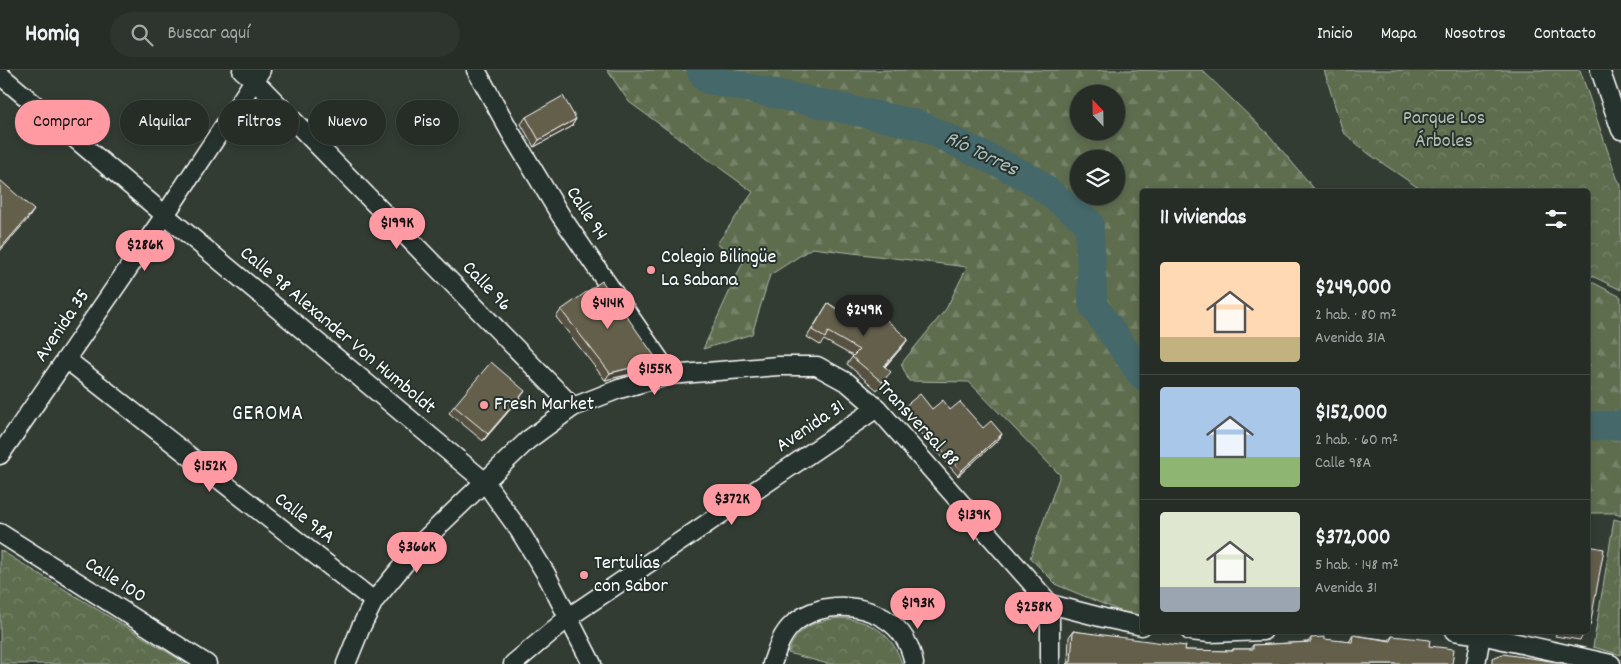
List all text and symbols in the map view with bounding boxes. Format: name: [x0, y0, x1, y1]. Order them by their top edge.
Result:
search box: [110, 12, 460, 57]
text: Homiq: [25, 18, 80, 52]
icon: search: [128, 21, 156, 49]
text: Buscar aquí: [168, 21, 250, 48]
text: Inicio: [1317, 22, 1353, 47]
text: Mapa: [1381, 22, 1416, 47]
text: Nosotros: [1444, 22, 1506, 47]
text: Contacto: [1534, 22, 1596, 47]
north arrow: [1070, 85, 1125, 140]
map controls: [1070, 85, 1125, 205]
chip: Comprar: [15, 100, 110, 145]
chip: Alquilar: [120, 100, 209, 145]
chip: Filtros: [219, 100, 299, 145]
chip: Nuevo: [309, 100, 386, 145]
chip: Piso: [396, 100, 459, 145]
park label: Parque Los Árboles: [1403, 105, 1485, 156]
water label: Río Torres: [939, 124, 1024, 186]
button: layers: [1070, 150, 1125, 205]
street label: Calle 94: [558, 181, 614, 247]
text: 11 viviendas: [1160, 204, 1247, 234]
icon: filters: [1542, 205, 1570, 233]
pin: $199K: [362, 208, 432, 250]
text: $199K: [380, 212, 414, 235]
pin: $286K: [110, 230, 180, 272]
text: $286K: [127, 234, 163, 257]
street label: Calle 98 Alexander Von Humboldt: [233, 240, 441, 422]
place label: Colegio Bilingüe La Sabana: [661, 244, 776, 295]
street label: Calle 96: [455, 255, 517, 319]
marker: Colegio Bilingüe La Sabana: [645, 264, 657, 276]
text: $249,000: [1315, 274, 1391, 304]
icon: home: [1200, 282, 1260, 342]
street label: Avenida 35: [28, 284, 98, 368]
pin: $414K: [573, 288, 643, 330]
text: $414K: [592, 292, 624, 315]
pin: $249K: [829, 294, 899, 337]
text: $249K: [846, 299, 882, 322]
text: 2 hab. · 80 m²: [1315, 304, 1397, 327]
text: Avenida 31A: [1315, 327, 1386, 350]
pin: $155K: [620, 354, 690, 396]
text: $155K: [638, 358, 672, 381]
street label: Transversal 88: [869, 374, 965, 474]
place label: Fresh Market: [494, 391, 594, 419]
street label: Avenida 31: [771, 394, 851, 460]
marker: Fresh Market: [478, 399, 490, 411]
text: $152,000: [1315, 399, 1387, 429]
district label: GEROMA: [232, 400, 304, 430]
icon: home: [1200, 407, 1260, 467]
text: 2 hab. · 60 m²: [1315, 429, 1398, 452]
pin: $152K: [175, 450, 245, 493]
text: Calle 98A: [1315, 452, 1371, 475]
text: $152K: [193, 455, 227, 478]
pin: $372K: [697, 484, 767, 526]
street label: Calle 98A: [268, 486, 340, 552]
text: $372K: [714, 488, 750, 511]
pin: $139K: [939, 500, 1009, 542]
text: $139K: [957, 504, 991, 527]
text: $372,000: [1315, 524, 1391, 554]
pin: $366K: [382, 532, 452, 574]
icon: home: [1200, 532, 1260, 592]
text: $366K: [398, 536, 436, 559]
place label: Tertulias con Sabor: [594, 550, 669, 601]
street label: Calle 100: [79, 551, 151, 611]
text: 5 hab. · 148 m²: [1315, 554, 1399, 577]
marker: Tertulias con Sabor: [578, 569, 590, 581]
text: Avenida 31: [1315, 577, 1377, 600]
pin: $193K: [883, 588, 953, 630]
text: $193K: [901, 592, 935, 615]
pin: $258K: [999, 592, 1069, 634]
text: $258K: [1016, 596, 1052, 619]

